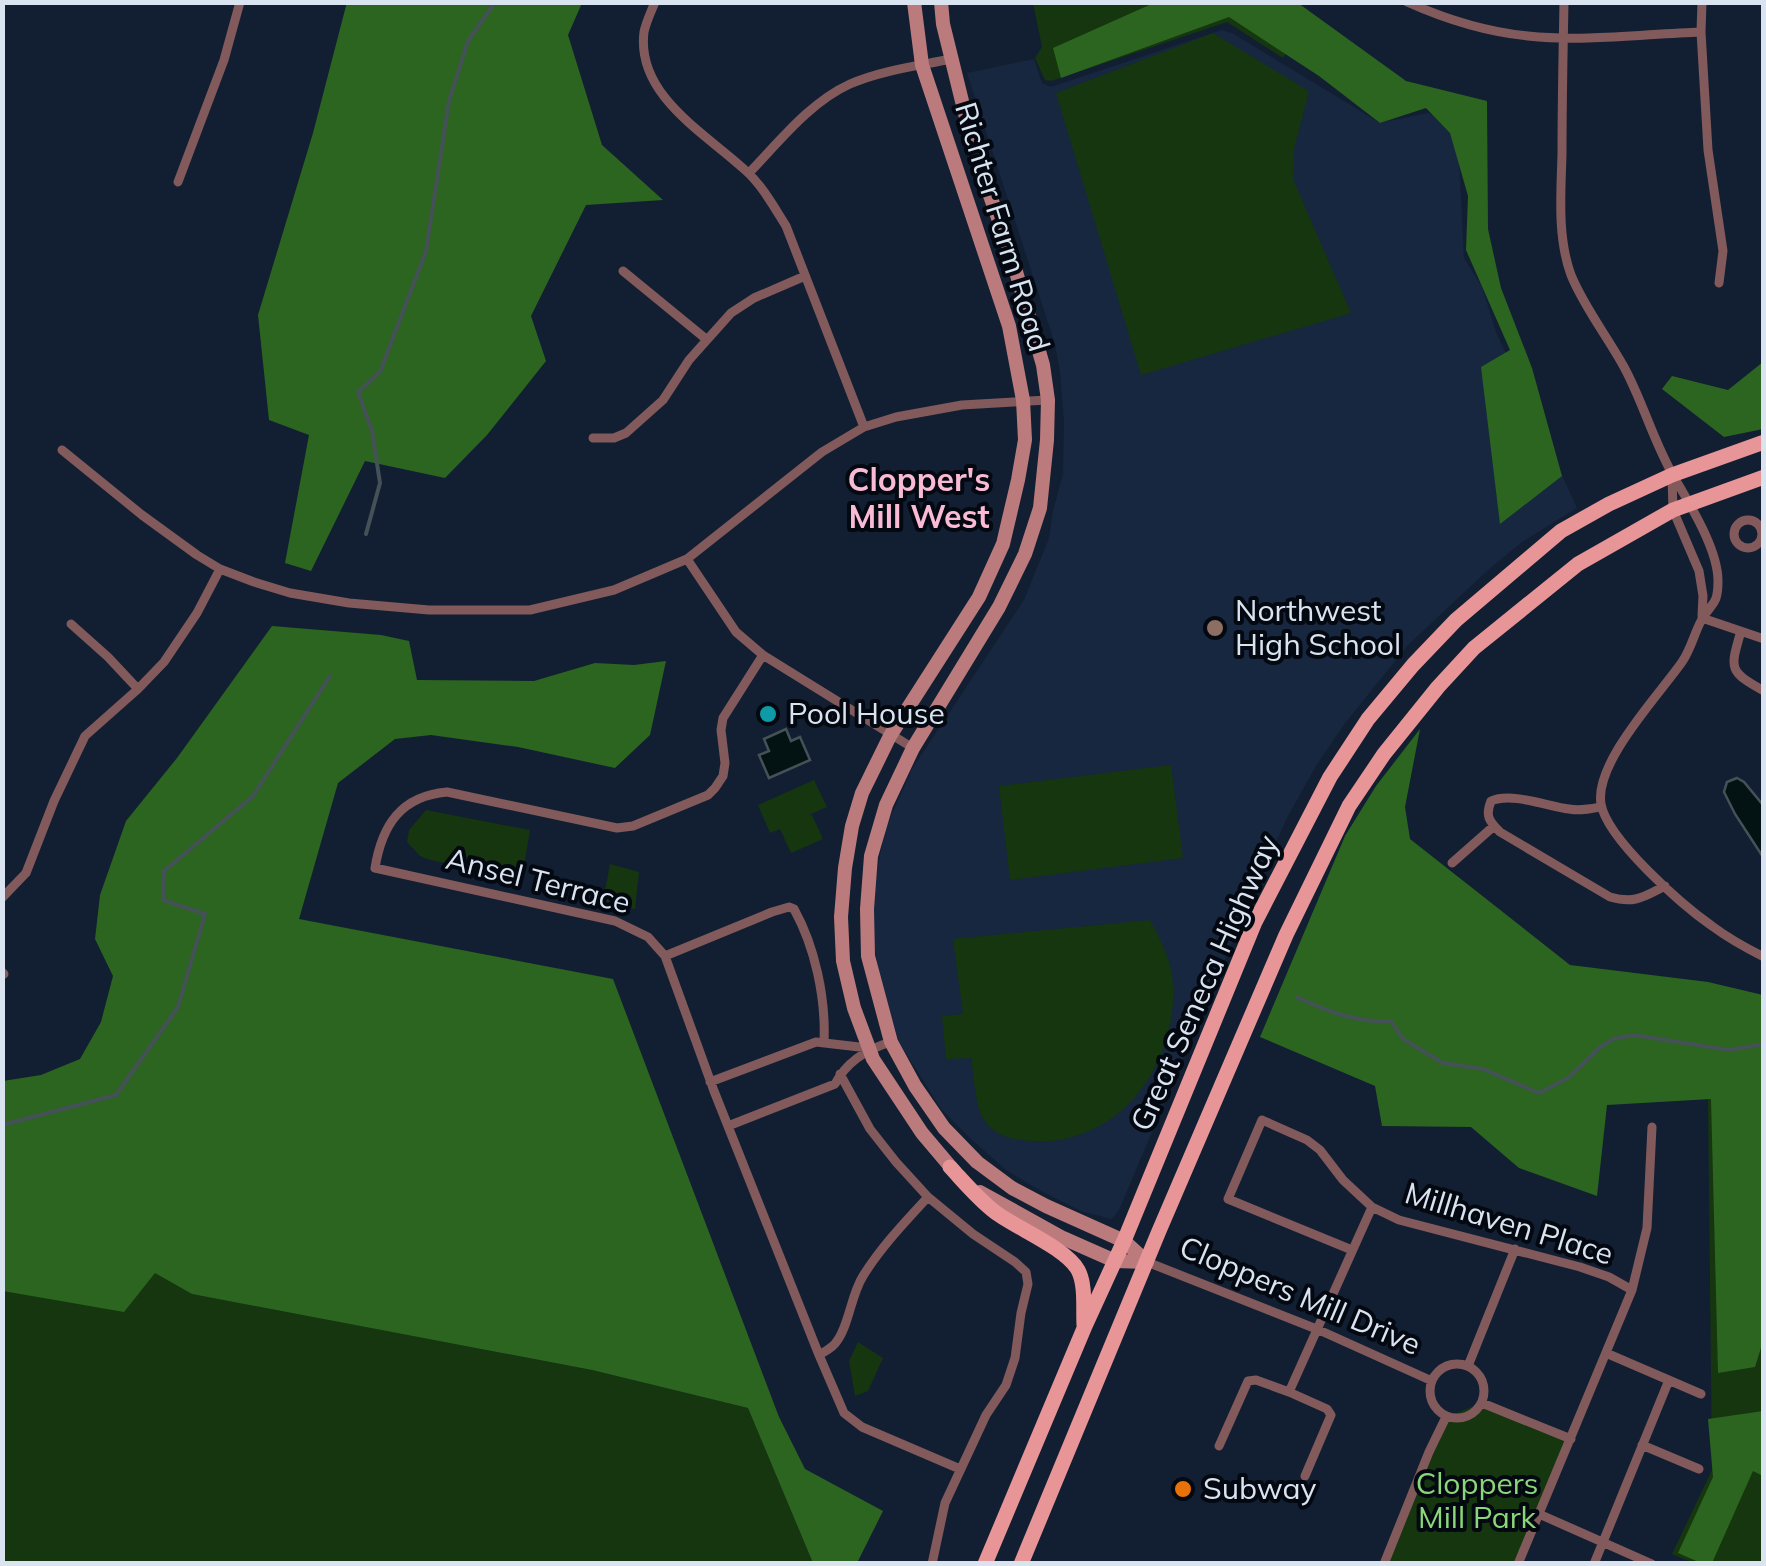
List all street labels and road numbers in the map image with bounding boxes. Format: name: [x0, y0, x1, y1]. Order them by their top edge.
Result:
street label: Richter Farm Road: [947, 98, 1059, 356]
street label: Great Seneca Highway: [1122, 829, 1287, 1136]
street label: Ansel Terrace: [442, 839, 634, 921]
street label: Millhaven Place: [1401, 1173, 1618, 1273]
street label: Cloppers Mill Drive: [1174, 1227, 1427, 1363]

